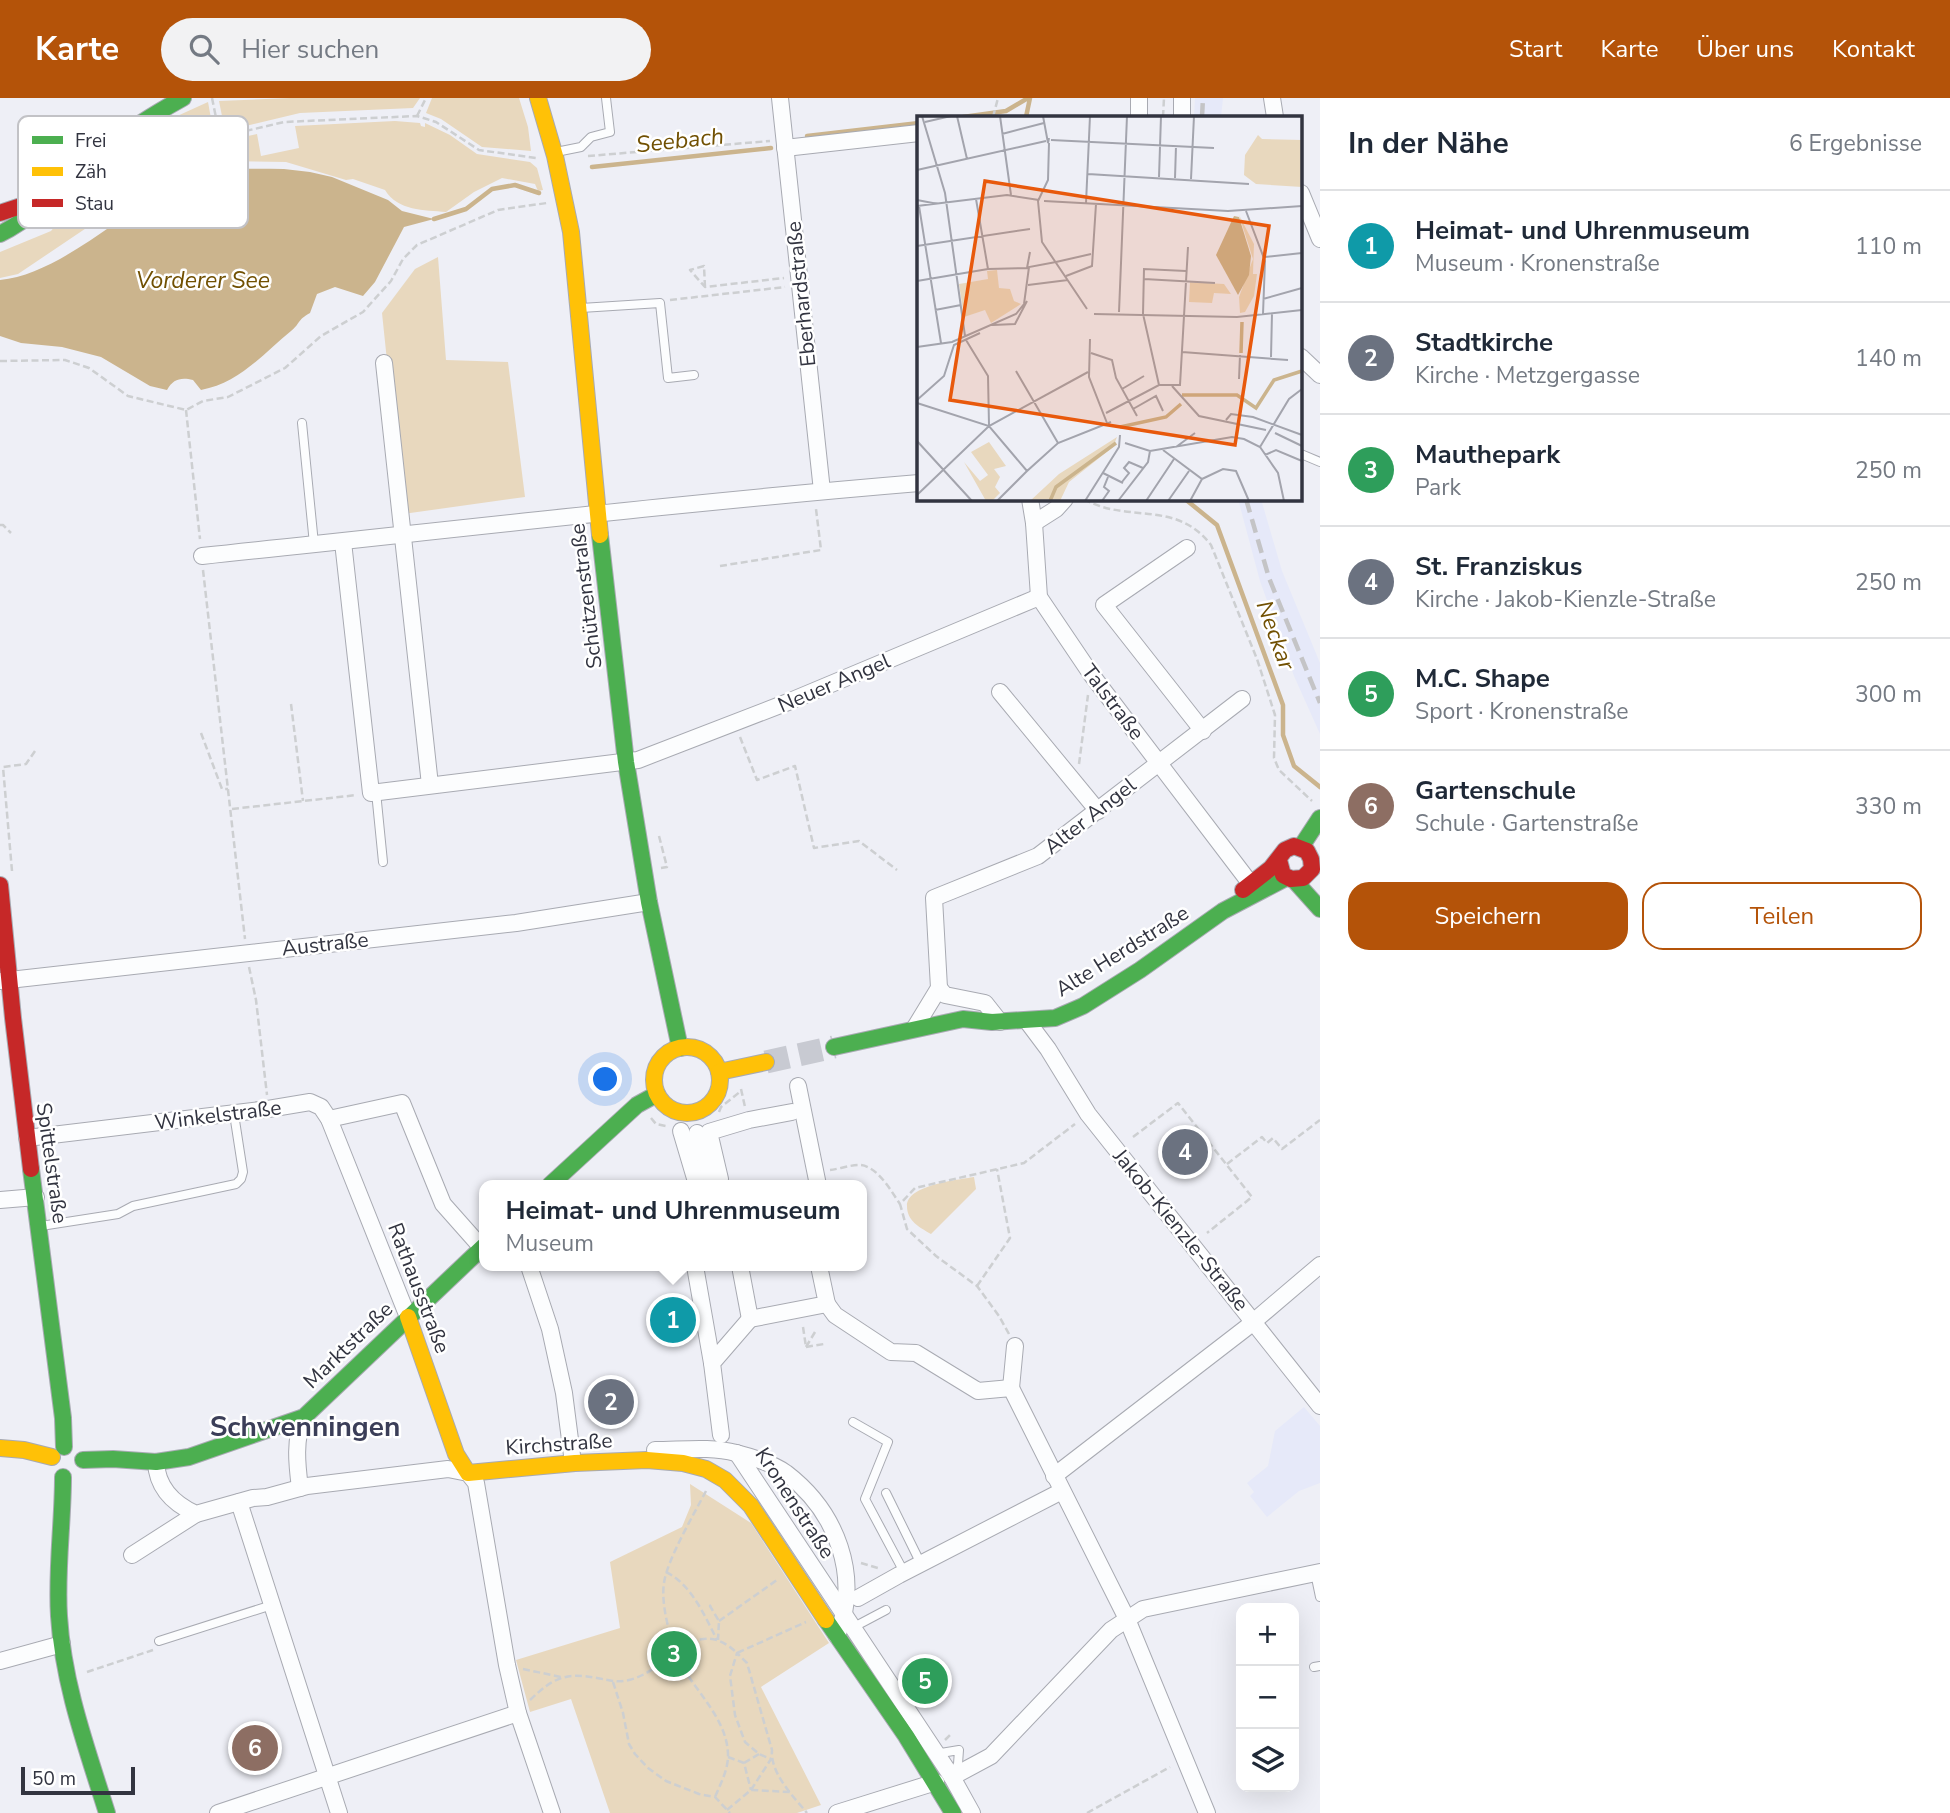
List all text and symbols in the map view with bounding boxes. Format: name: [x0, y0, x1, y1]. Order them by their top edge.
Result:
search box: [161, 18, 651, 81]
text: Karte: [35, 27, 119, 72]
icon: search: [185, 30, 223, 68]
text: Hier suchen: [241, 32, 379, 67]
text: Start: [1509, 33, 1562, 65]
text: Karte: [1600, 33, 1658, 65]
text: Über uns: [1696, 33, 1794, 65]
text: Kontakt: [1832, 33, 1915, 65]
legend: [18, 116, 248, 228]
inset map: [917, 116, 1302, 500]
water label: Seebach: [635, 120, 725, 161]
text: In der Nähe: [1348, 123, 1509, 164]
text: Frei: [75, 128, 106, 154]
text: 6 Ergebnisse: [1789, 128, 1922, 159]
text: Zäh: [75, 159, 107, 185]
text: Stau: [75, 191, 114, 217]
text: Heimat- und Uhrenmuseum: [1415, 213, 1750, 248]
street label: Eberhardstraße: [779, 220, 823, 368]
text: 1: [1364, 231, 1378, 262]
text: 110 m: [1855, 231, 1922, 262]
text: Museum · Kronenstraße: [1415, 248, 1660, 279]
water label: Vorderer See: [136, 265, 270, 296]
text: Stadtkirche: [1415, 325, 1553, 360]
text: 2: [1364, 343, 1378, 374]
text: 140 m: [1855, 343, 1922, 374]
text: Kirche · Metzgergasse: [1415, 360, 1640, 391]
text: Mauthepark: [1415, 437, 1560, 472]
text: 3: [1364, 455, 1378, 486]
text: 250 m: [1855, 455, 1922, 486]
text: Park: [1415, 472, 1461, 503]
street label: Schützenstraße: [563, 522, 609, 670]
text: St. Franziskus: [1415, 549, 1582, 584]
text: 4: [1364, 567, 1378, 598]
text: 250 m: [1855, 567, 1922, 598]
text: Kirche · Jakob-Kienzle-Straße: [1415, 584, 1716, 615]
water label: Neckar: [1249, 596, 1303, 675]
street label: Neuer Angel: [774, 646, 895, 719]
street label: Talstraße: [1075, 658, 1151, 746]
text: M.C. Shape: [1415, 661, 1550, 696]
text: 5: [1364, 679, 1378, 710]
text: 300 m: [1855, 679, 1922, 710]
text: Sport · Kronenstraße: [1415, 696, 1629, 727]
street label: Alter Angel: [1038, 771, 1142, 861]
text: Gartenschule: [1415, 773, 1576, 808]
text: 6: [1364, 791, 1378, 822]
text: 330 m: [1855, 791, 1922, 822]
text: Schule · Gartenstraße: [1415, 808, 1638, 839]
button: Speichern: [1348, 882, 1628, 950]
button: Teilen: [1642, 882, 1922, 950]
street label: Alte Herdstraße: [1050, 899, 1194, 1003]
street label: Austraße: [280, 926, 370, 962]
your location: [588, 1062, 622, 1096]
street label: Winkelstraße: [153, 1093, 283, 1137]
street label: Spittelstraße: [30, 1101, 74, 1225]
pin: 4: [1162, 1126, 1208, 1178]
street label: Jakob-Kienzle-Straße: [1106, 1142, 1255, 1317]
popup: [479, 1180, 867, 1271]
text: Heimat- und Uhrenmuseum: [505, 1193, 841, 1228]
street label: Rathausstraße: [381, 1219, 457, 1357]
text: Museum: [505, 1228, 594, 1259]
pin: 1: [650, 1294, 696, 1346]
street label: Marktstraße: [297, 1295, 399, 1395]
pin: 2: [588, 1376, 634, 1428]
district label: Schwenningen: [210, 1408, 400, 1446]
street label: Kirchstraße: [505, 1426, 613, 1462]
street label: Kronenstraße: [749, 1442, 841, 1564]
map controls: [1236, 1603, 1299, 1792]
button: +: [1236, 1603, 1299, 1666]
pin: 3: [651, 1628, 697, 1680]
pin: 5: [902, 1655, 948, 1707]
button: −: [1236, 1666, 1299, 1729]
pin: 6: [232, 1722, 278, 1774]
button: layers: [1236, 1729, 1299, 1792]
scale bar: [21, 1764, 135, 1796]
text: 50 m: [32, 1766, 76, 1792]

